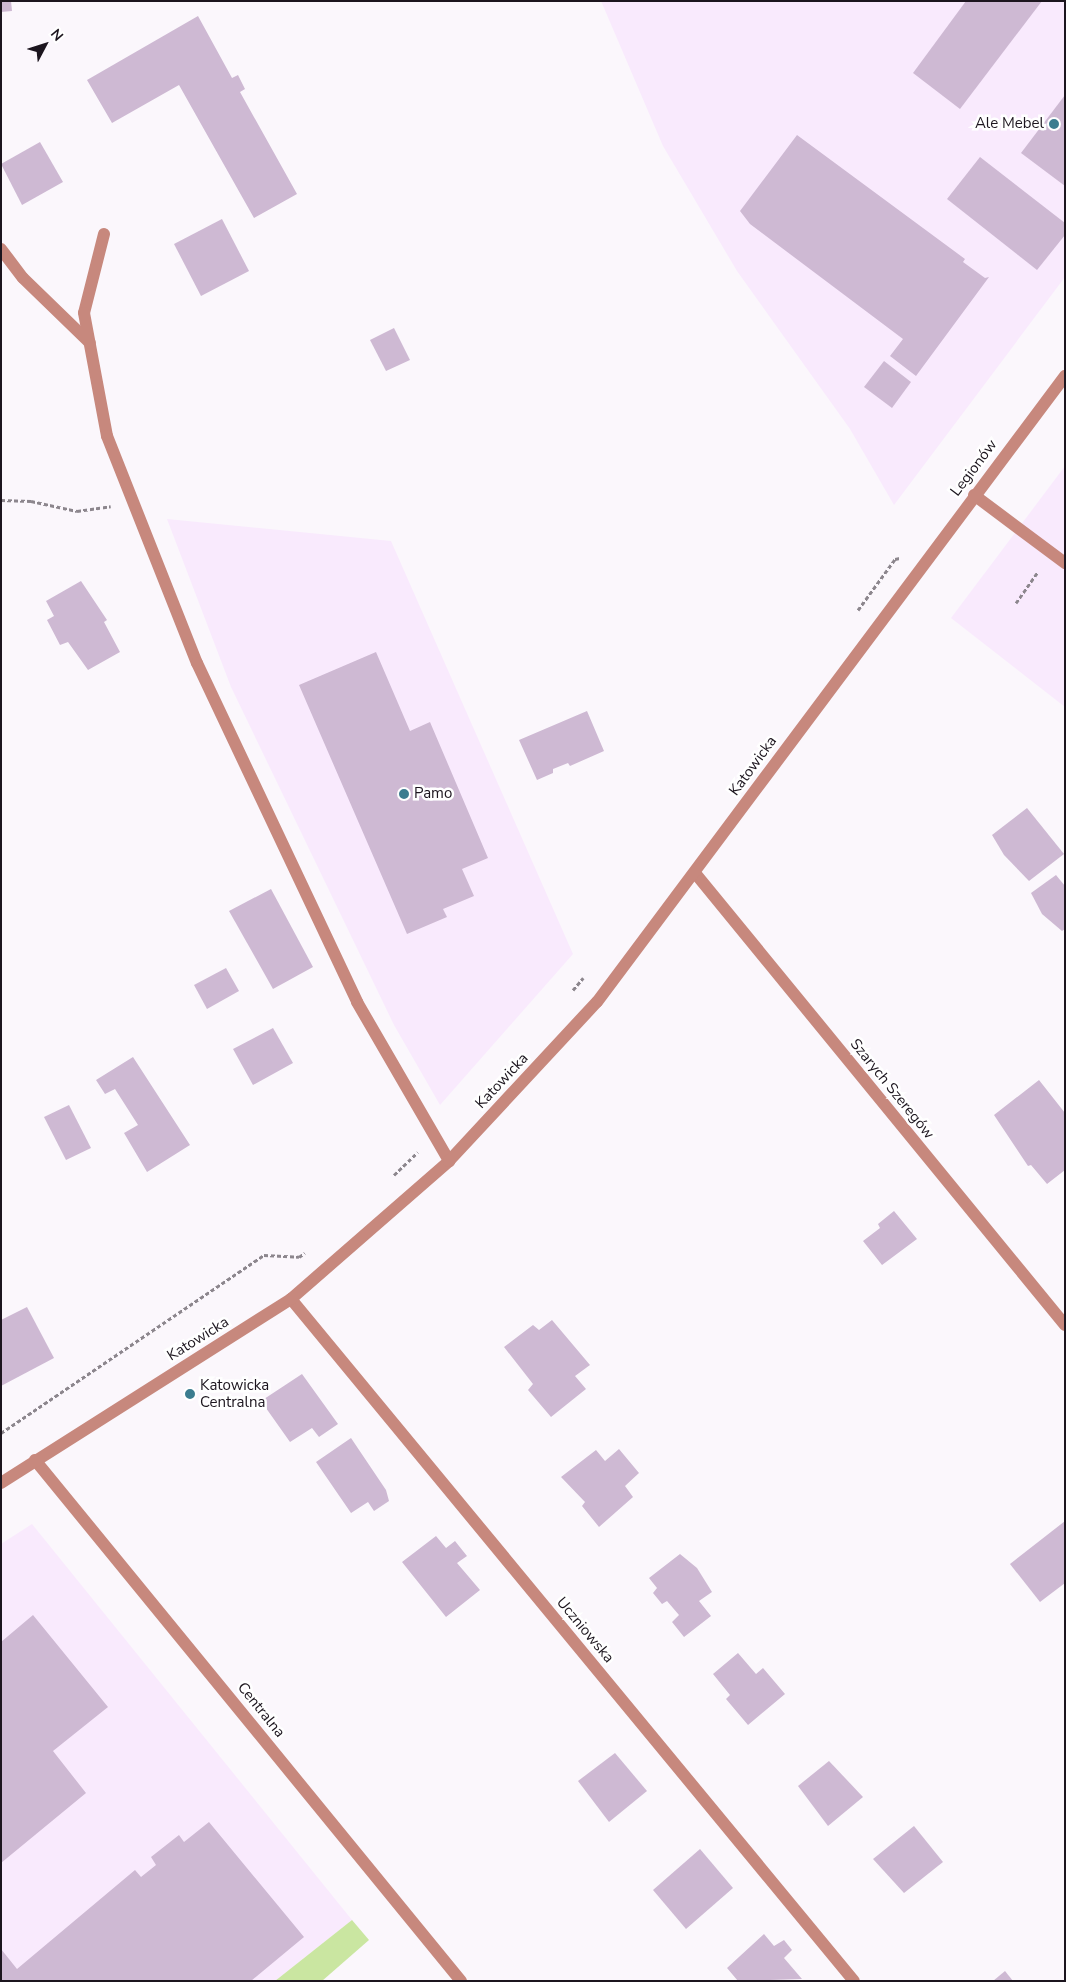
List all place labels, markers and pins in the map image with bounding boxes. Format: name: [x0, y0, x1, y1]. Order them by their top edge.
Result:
place label: Ale Mebel: [975, 115, 1044, 133]
marker: Ale Mebel: [1048, 118, 1060, 130]
place label: Pamo: [414, 785, 452, 803]
marker: Pamo: [398, 788, 410, 800]
place label: Katowicka Centralna: [200, 1376, 269, 1411]
marker: Katowicka Centralna: [184, 1388, 196, 1400]

